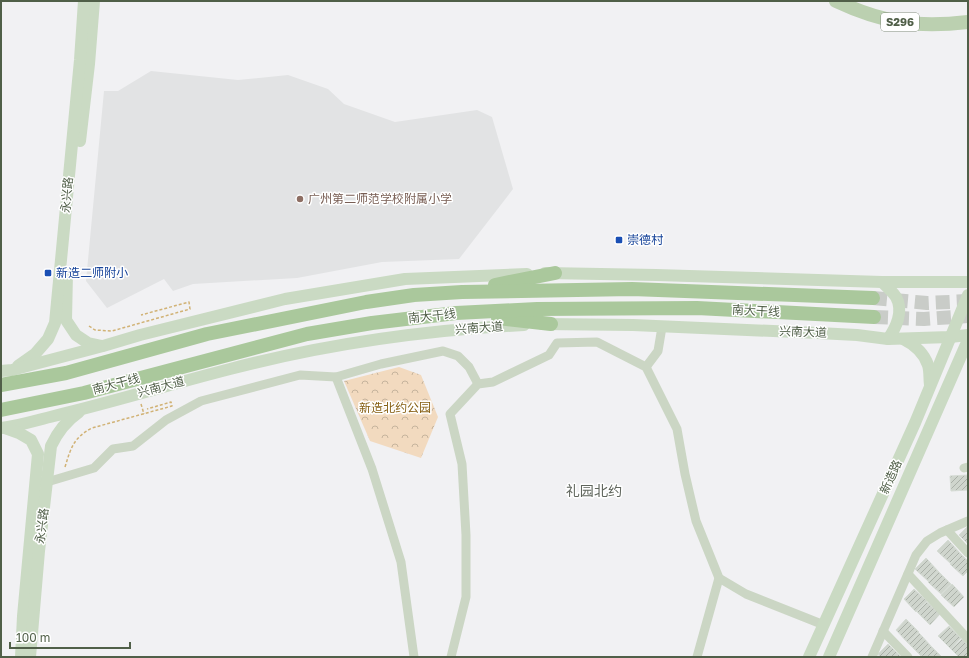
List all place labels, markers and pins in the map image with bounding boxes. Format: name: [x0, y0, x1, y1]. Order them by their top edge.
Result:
place label: 广州第二师范学校附属小学: [308, 191, 452, 206]
marker: 广州第二师范学校附属小学: [295, 194, 305, 204]
place label: 崇德村: [627, 232, 664, 247]
marker: 崇德村: [614, 235, 624, 245]
place label: 新造二师附小: [56, 265, 128, 280]
marker: 新造二师附小: [43, 268, 53, 278]

